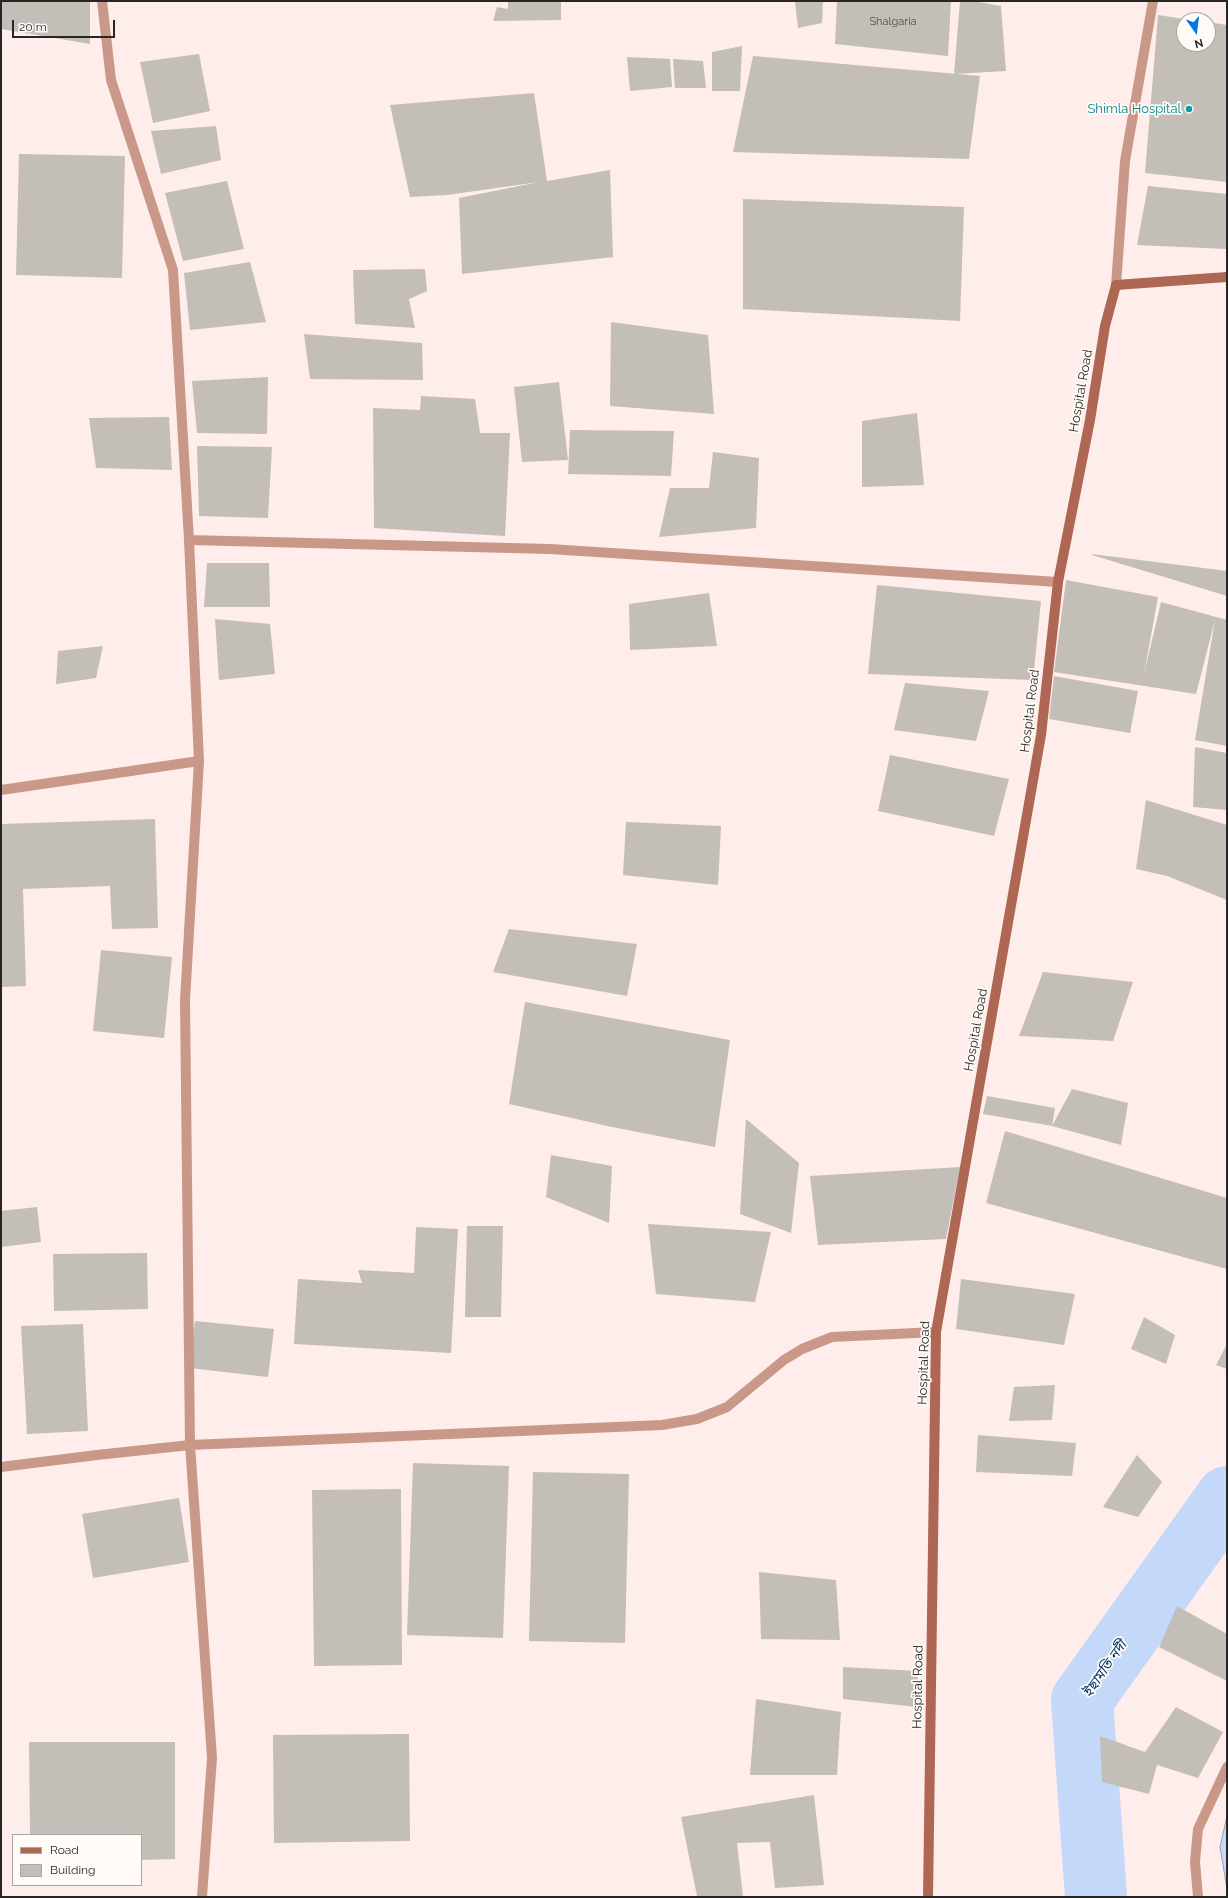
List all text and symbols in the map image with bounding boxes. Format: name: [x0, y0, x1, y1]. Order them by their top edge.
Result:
scale bar: [14, 12, 117, 38]
north arrow: [1176, 12, 1216, 52]
house number: Shalgaria: [869, 15, 917, 29]
text: 20 m: [19, 20, 47, 34]
text: N: [1193, 36, 1204, 50]
place label: Shimla Hospital: [1087, 101, 1181, 117]
marker: Shimla Hospital: [1184, 104, 1194, 114]
street label: Hospital Road: [1066, 348, 1096, 434]
street label: Hospital Road: [1017, 668, 1043, 754]
street label: Hospital Road: [961, 987, 991, 1073]
street label: Hospital Road: [915, 1321, 933, 1405]
water label: ইছামতি নদী: [1079, 1637, 1131, 1701]
street label: Hospital Road: [909, 1645, 927, 1729]
legend: [12, 1834, 142, 1886]
text: Road: [50, 1843, 79, 1857]
text: Building: [50, 1863, 96, 1877]

